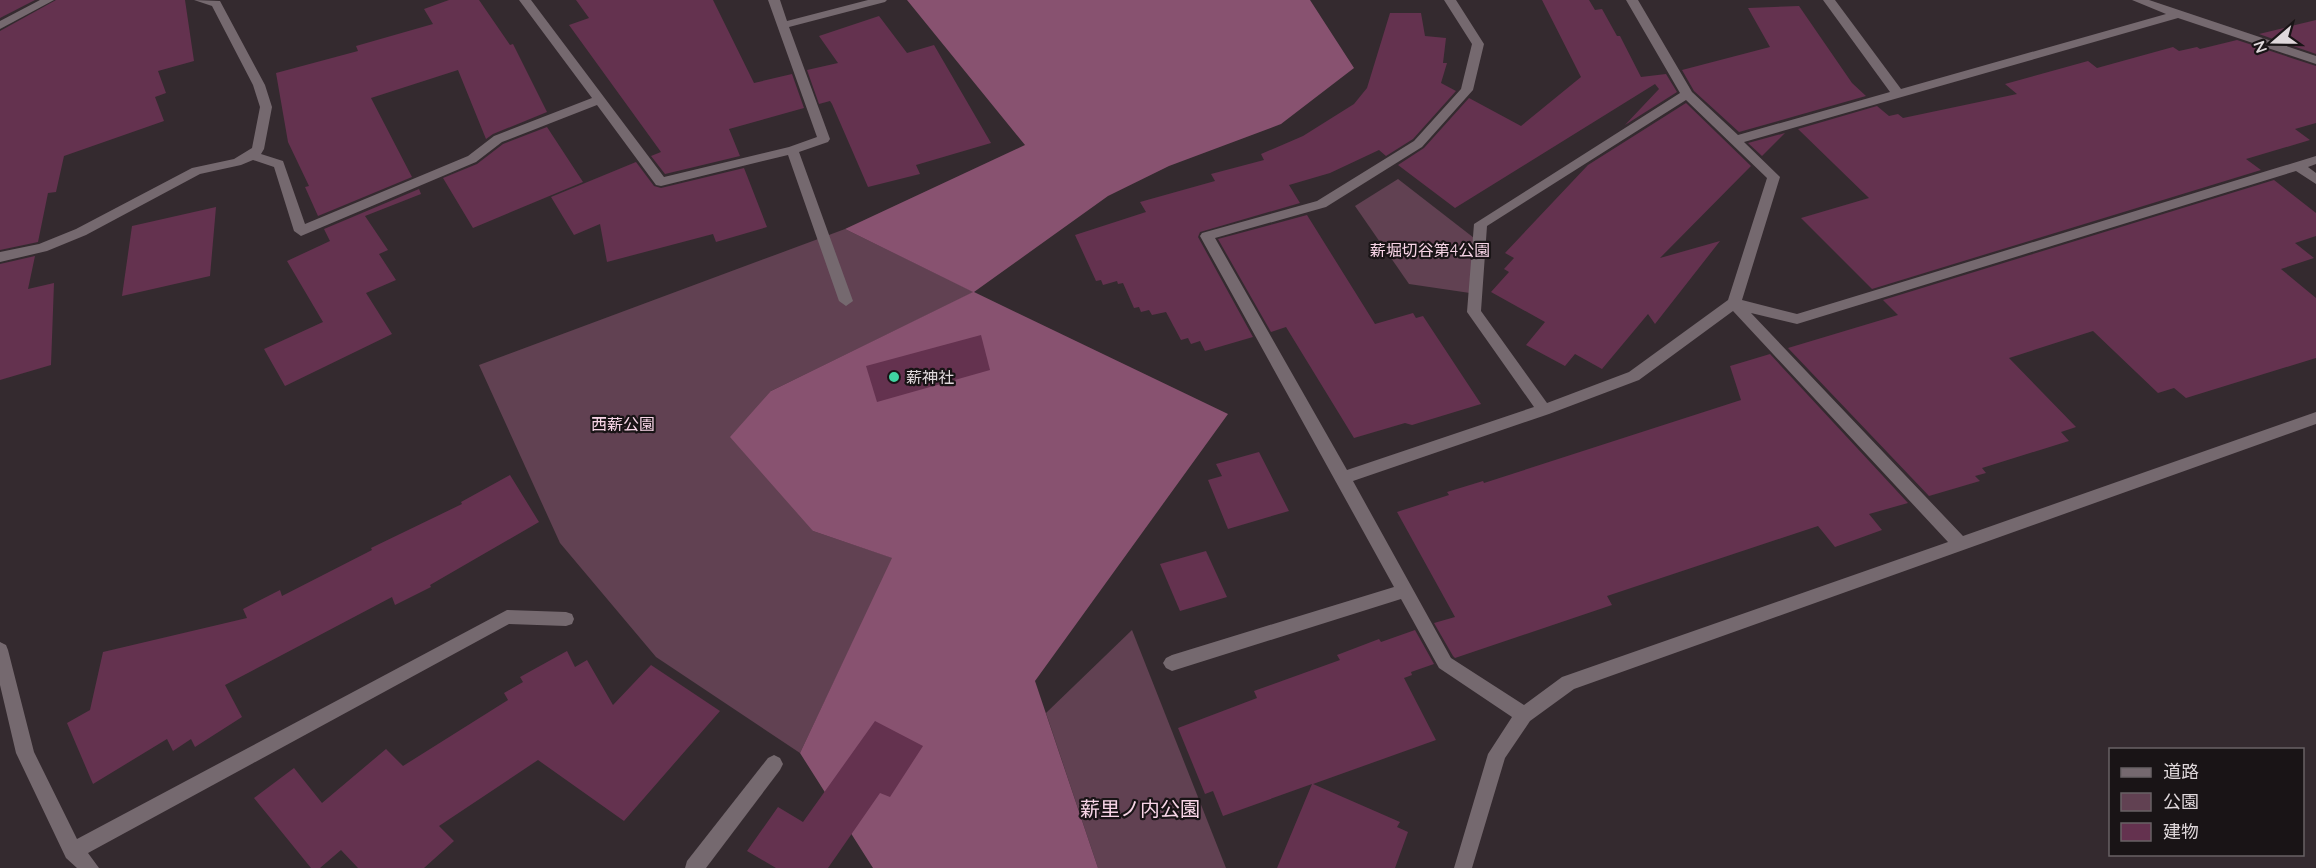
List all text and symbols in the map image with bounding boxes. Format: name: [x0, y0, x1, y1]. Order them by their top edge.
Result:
north arrow: [2244, 12, 2304, 72]
text: N: [2248, 38, 2271, 56]
park label: 薪堀切谷第4公園: [1370, 240, 1490, 260]
place label: 薪神社: [906, 367, 954, 387]
marker: 薪神社: [887, 370, 901, 384]
park label: 西薪公園: [591, 414, 655, 434]
legend: [2109, 748, 2304, 856]
text: 道路: [2163, 760, 2199, 783]
text: 公園: [2163, 790, 2199, 813]
park label: 薪里ノ内公園: [1080, 796, 1200, 821]
text: 建物: [2163, 820, 2199, 843]

